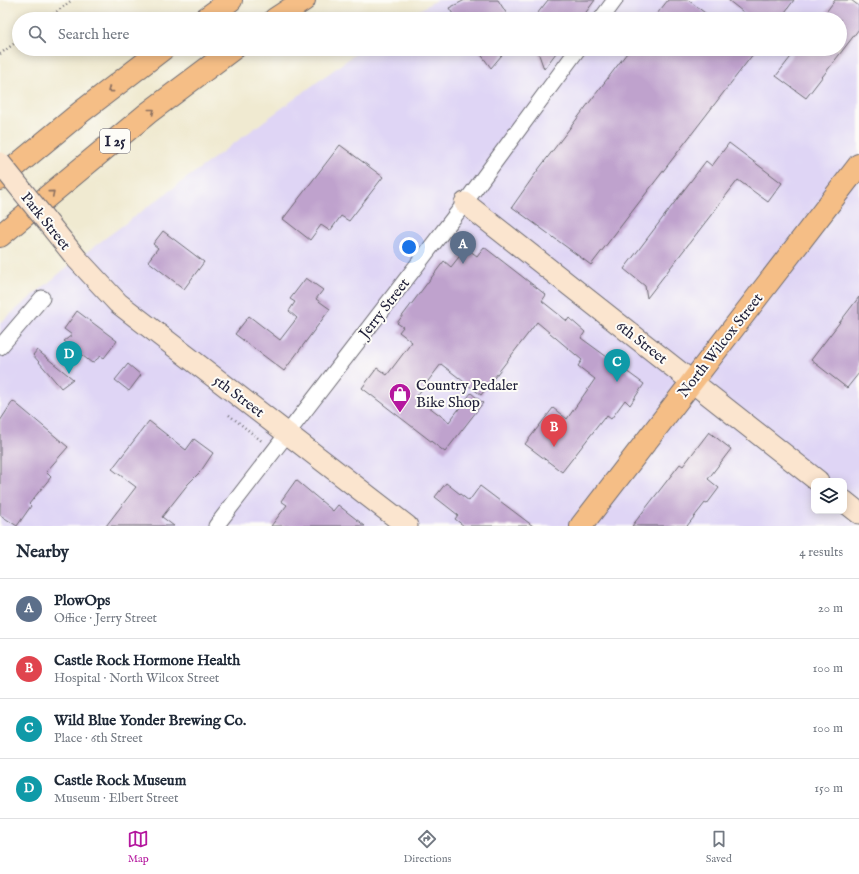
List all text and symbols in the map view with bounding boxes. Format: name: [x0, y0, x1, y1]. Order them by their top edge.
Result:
search box: [12, 12, 847, 56]
icon: search: [26, 23, 48, 45]
text: Search here: [58, 25, 129, 44]
one-way arrow: [108, 85, 115, 92]
one-way arrow: [147, 108, 154, 115]
road number: I 25: [100, 129, 130, 153]
street label: Park Street: [16, 188, 75, 254]
one-way arrow: [47, 191, 54, 198]
pin: A: [450, 231, 476, 264]
your location: [399, 237, 419, 257]
street label: Jerry Street: [354, 274, 414, 344]
street label: North Wilcox Street: [674, 289, 767, 401]
street label: 6th Street: [612, 316, 671, 368]
pin: D: [56, 341, 82, 374]
pin: C: [604, 349, 630, 382]
street label: 5th Street: [209, 371, 268, 422]
place label: Country Pedaler Bike Shop: [416, 376, 519, 412]
shop icon: Country Pedaler Bike Shop: [387, 381, 413, 414]
pin: B: [541, 414, 567, 447]
map controls: [811, 478, 847, 514]
button: layers: [811, 478, 847, 514]
text: Nearby: [16, 542, 69, 563]
text: 4 results: [799, 544, 843, 561]
text: PlowOps: [54, 591, 110, 610]
text: A: [25, 600, 33, 617]
text: 20 m: [818, 600, 843, 617]
text: Office · Jerry Street: [54, 610, 157, 627]
text: Castle Rock Hormone Health: [54, 651, 240, 670]
text: B: [25, 660, 33, 677]
text: 100 m: [813, 660, 843, 677]
text: Hospital · North Wilcox Street: [54, 670, 219, 687]
text: Wild Blue Yonder Brewing Co.: [54, 711, 246, 730]
text: C: [24, 720, 34, 737]
text: 100 m: [813, 720, 843, 737]
text: Place · 6th Street: [54, 730, 143, 747]
text: Castle Rock Museum: [54, 771, 186, 790]
text: D: [24, 780, 34, 797]
text: 150 m: [814, 780, 843, 797]
text: Museum · Elbert Street: [54, 790, 179, 807]
tab: Map: [127, 828, 149, 866]
tab: Directions: [404, 828, 451, 866]
tab: Saved: [706, 828, 732, 866]

